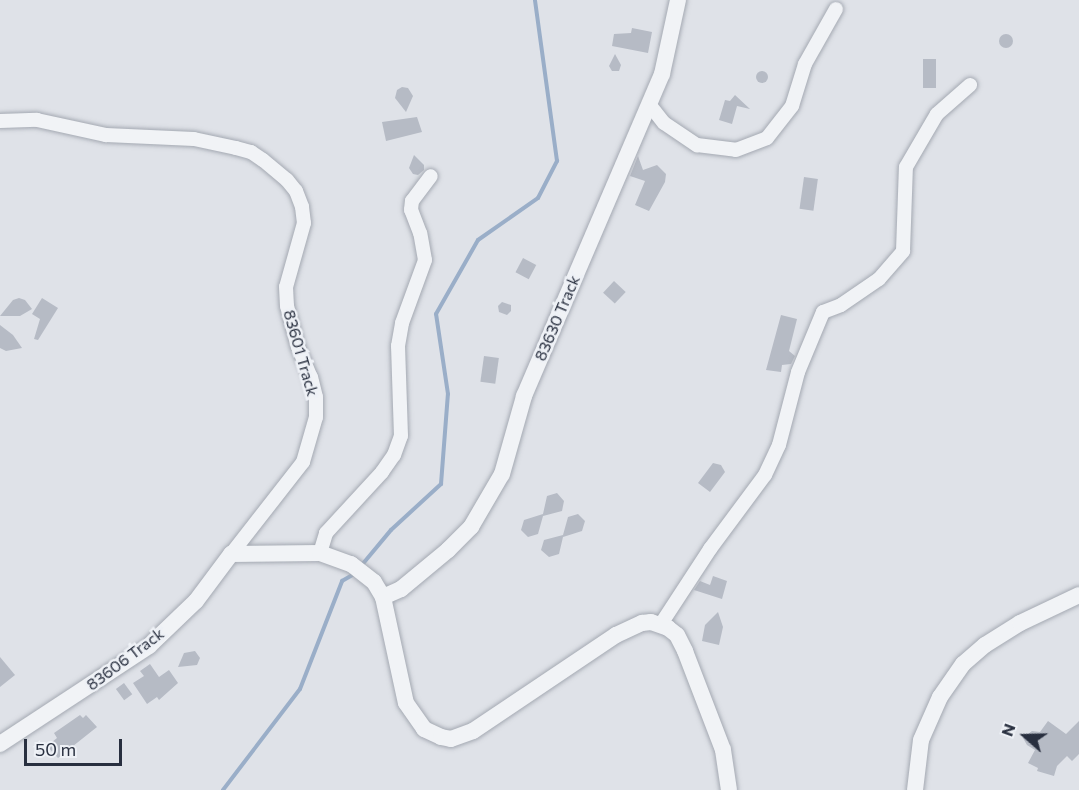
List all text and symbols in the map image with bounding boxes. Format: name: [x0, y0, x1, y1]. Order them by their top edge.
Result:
street label: 83630 Track: [530, 272, 584, 364]
street label: 83601 Track: [280, 308, 322, 398]
street label: 83606 Track: [83, 624, 167, 694]
north arrow: [995, 706, 1055, 766]
text: N: [997, 721, 1019, 739]
scale bar: [27, 727, 124, 765]
text: 50 m: [35, 738, 76, 760]

